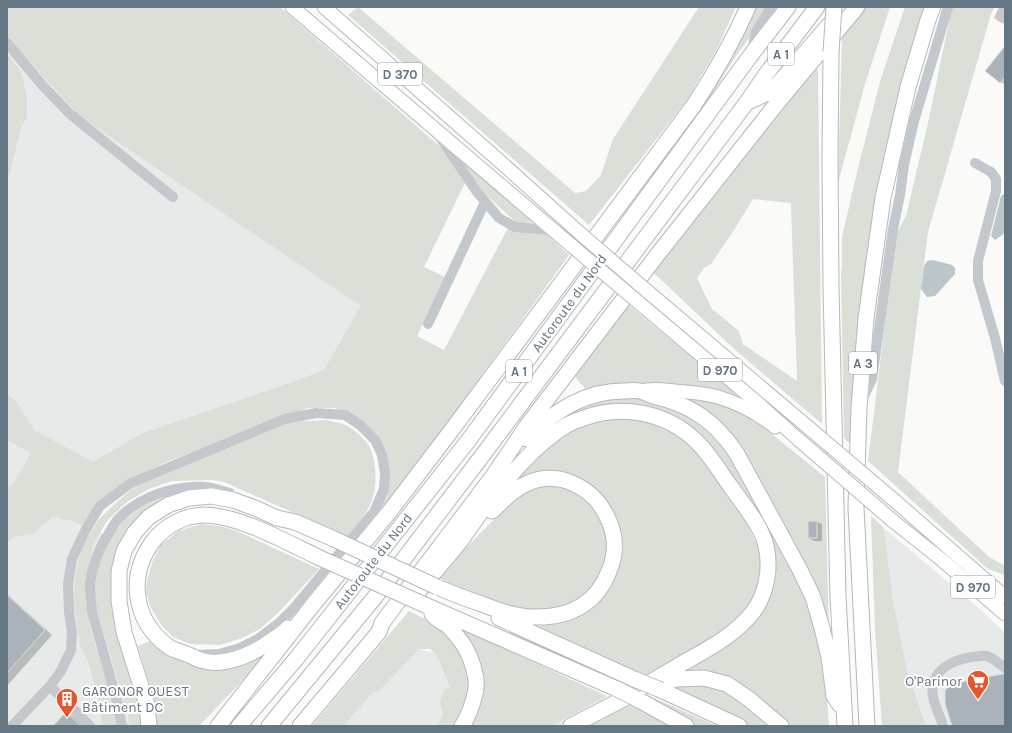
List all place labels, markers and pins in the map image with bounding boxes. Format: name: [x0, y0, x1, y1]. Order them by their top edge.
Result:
supermarket icon: O'Parinor: [965, 668, 991, 701]
place label: O'Parinor: [905, 673, 963, 690]
place label: GARONOR OUEST Bâtiment DC: [82, 683, 189, 716]
building icon: GARONOR OUEST Bâtiment DC: [54, 686, 80, 719]

